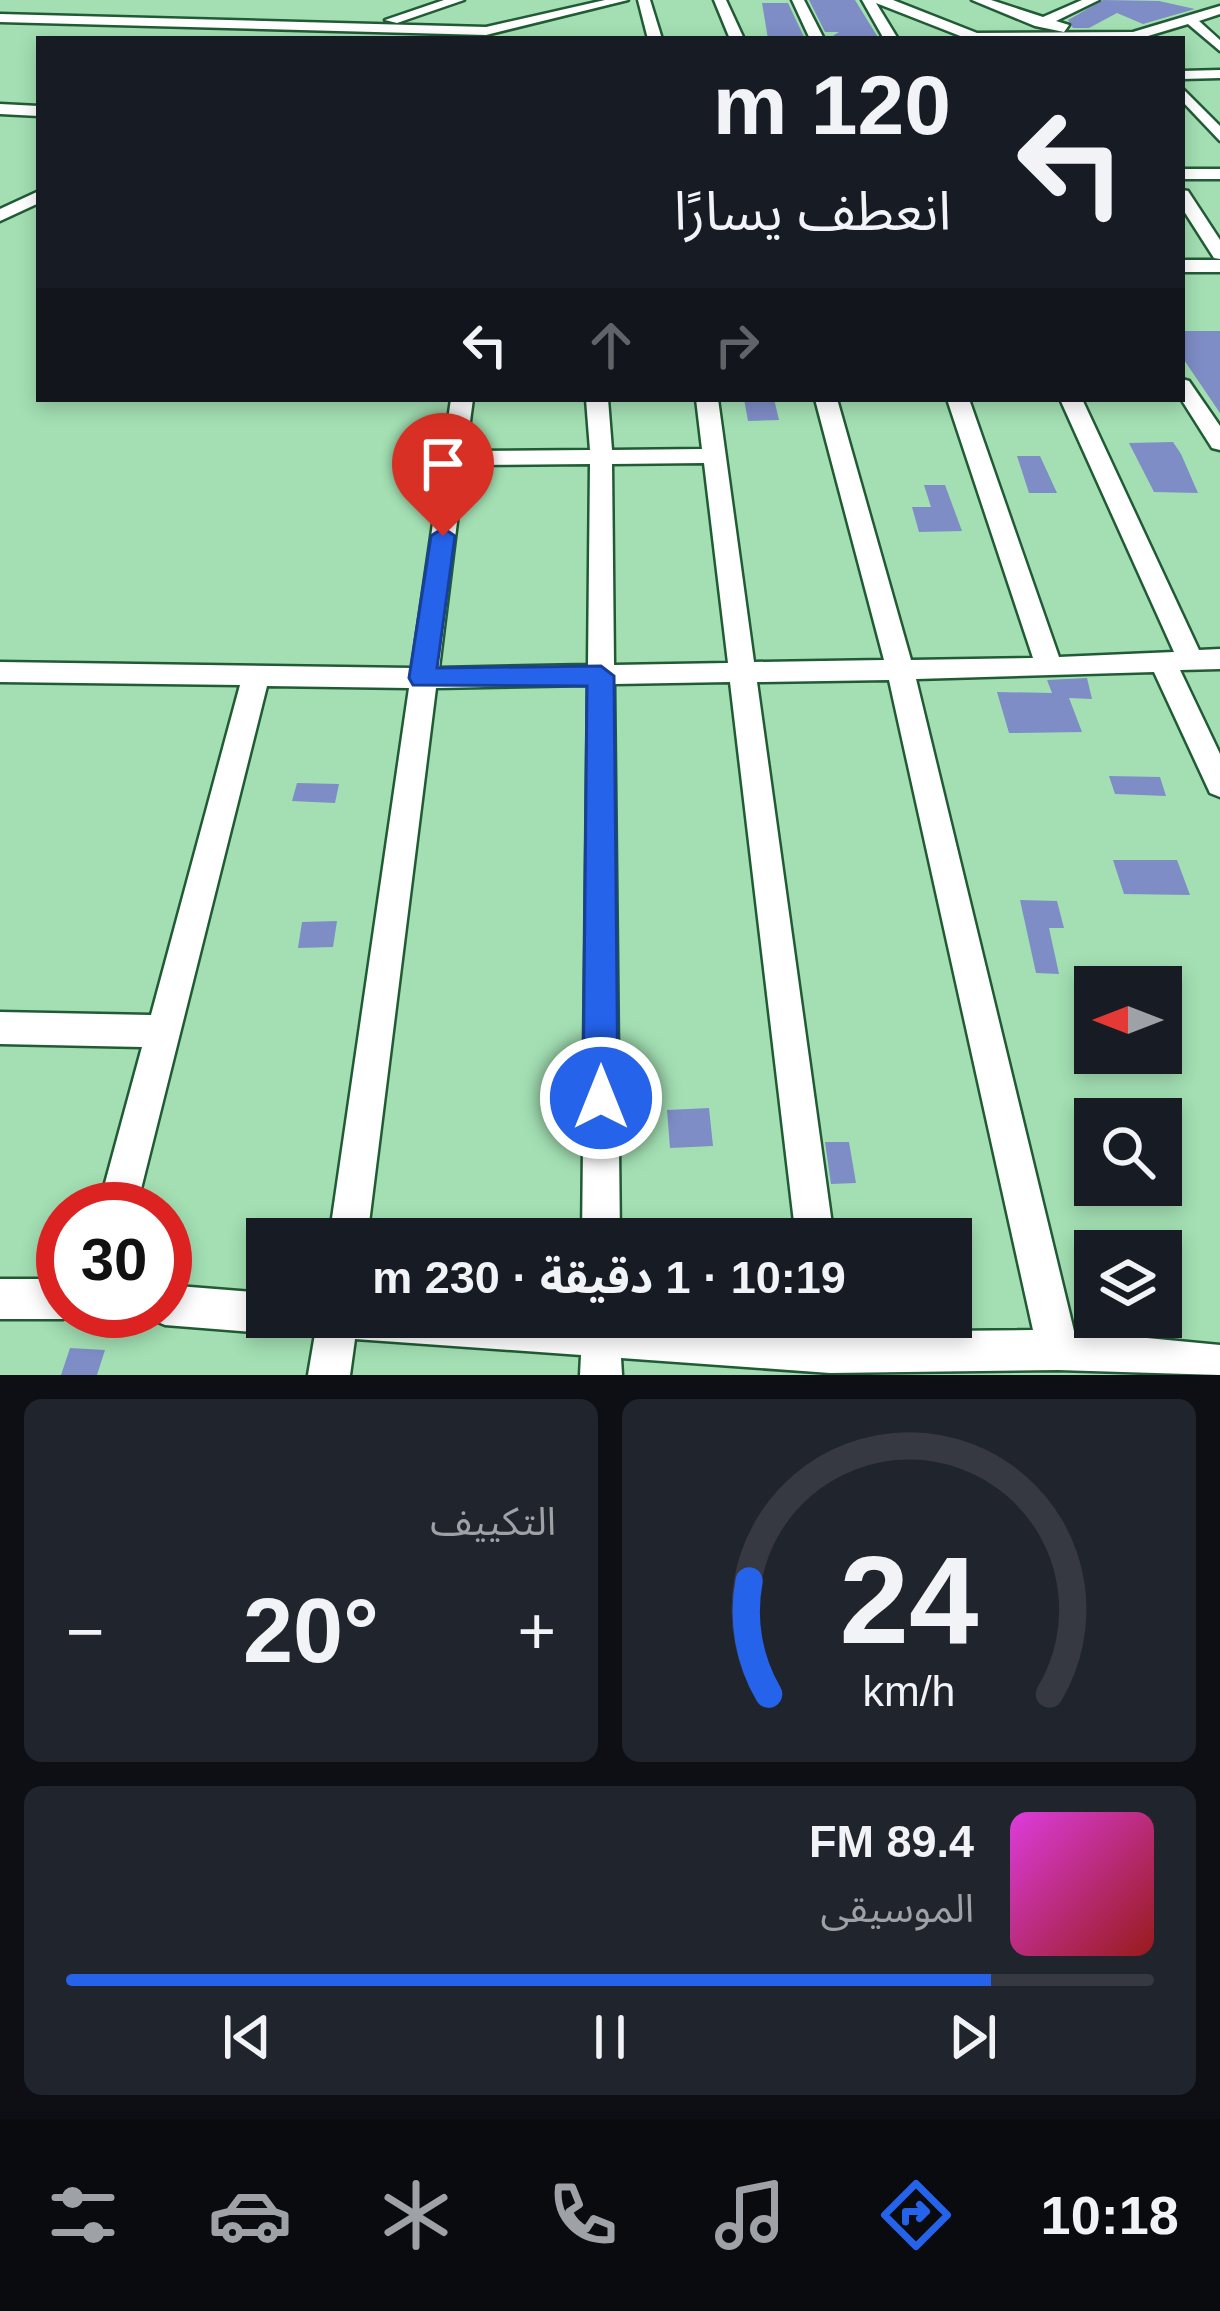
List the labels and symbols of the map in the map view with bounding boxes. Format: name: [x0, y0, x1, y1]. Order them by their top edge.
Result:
pin: [392, 413, 494, 536]
north arrow: [1074, 966, 1182, 1074]
position arrow: [538, 1035, 664, 1161]
speed limit sign: 30: [36, 1182, 192, 1338]

